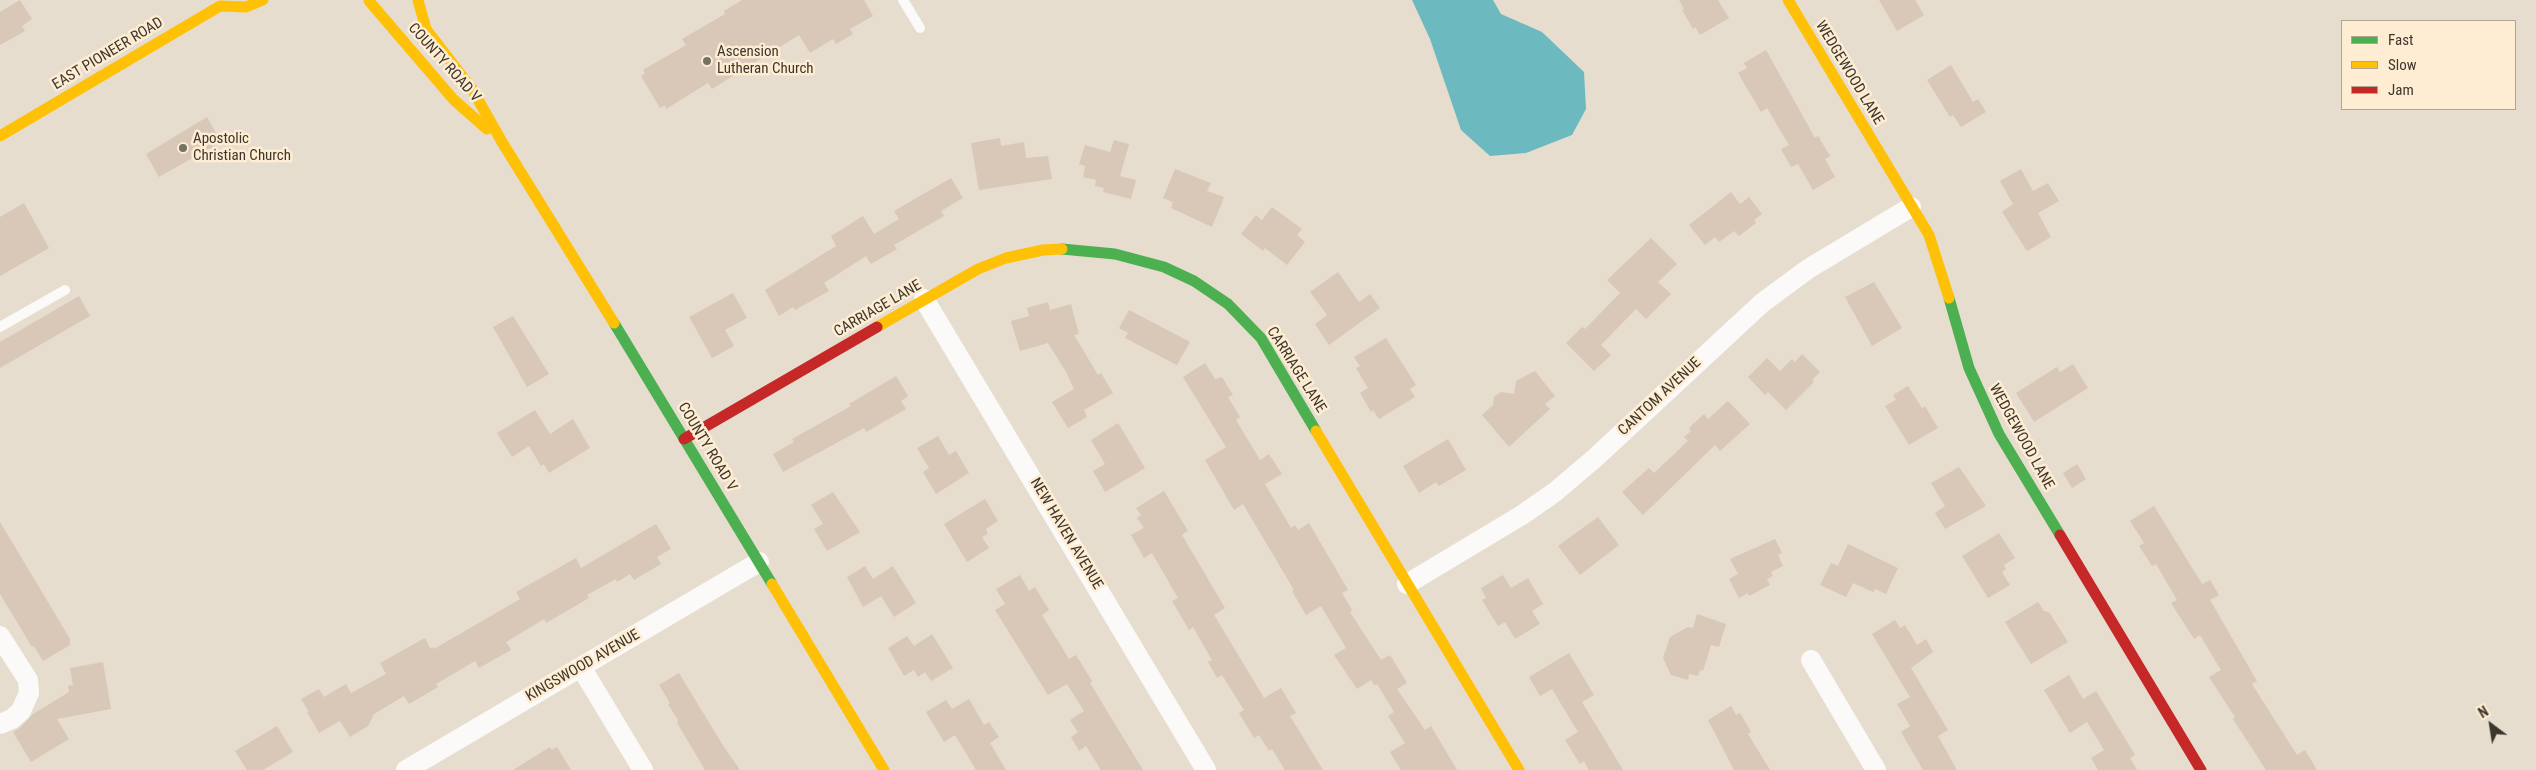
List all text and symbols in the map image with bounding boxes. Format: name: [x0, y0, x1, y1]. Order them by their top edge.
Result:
street label: EAST PIONEER ROAD: [49, 14, 167, 94]
street label: WEDGEWOOD LANE: [1811, 18, 1887, 128]
street label: COUNTY ROAD V: [404, 20, 484, 106]
legend: [2341, 20, 2516, 110]
text: Fast: [2388, 31, 2413, 49]
place label: Ascension Lutheran Church: [717, 43, 814, 78]
marker: Ascension Lutheran Church: [701, 55, 713, 67]
text: Slow: [2388, 56, 2417, 74]
text: Jam: [2388, 81, 2414, 99]
place label: Apostolic Christian Church: [193, 130, 291, 165]
marker: Apostolic Christian Church: [177, 142, 189, 154]
street label: CARRIAGE LANE: [831, 277, 925, 341]
street label: CARRIAGE LANE: [1262, 324, 1330, 416]
street label: CANTOM AVENUE: [1615, 354, 1705, 440]
street label: WEDGEWOOD LANE: [1985, 381, 2057, 493]
street label: COUNTY ROAD V: [673, 399, 741, 495]
street label: NEW HAVEN AVENUE: [1026, 475, 1106, 593]
street label: KINGSWOOD AVENUE: [523, 626, 643, 706]
north arrow: [2466, 700, 2516, 750]
text: N: [2475, 703, 2491, 721]

